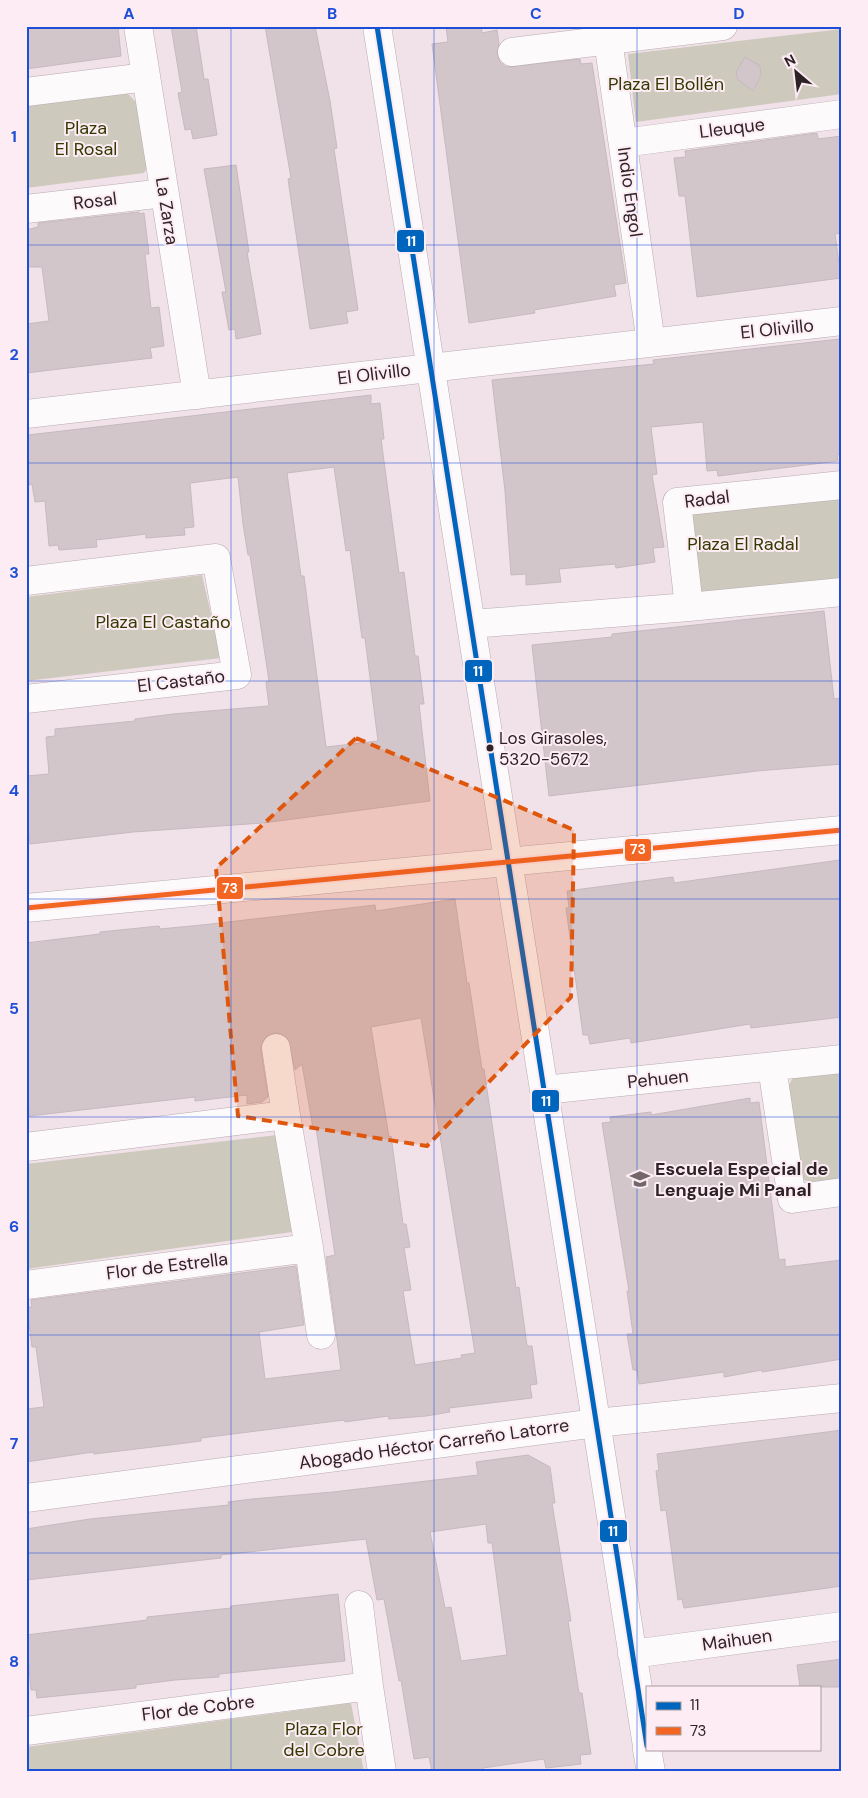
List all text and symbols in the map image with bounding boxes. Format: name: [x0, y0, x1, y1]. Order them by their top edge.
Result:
text: A: [123, 3, 135, 24]
text: B: [327, 3, 337, 24]
text: C: [530, 3, 542, 24]
text: D: [733, 3, 745, 24]
north arrow: [770, 48, 820, 98]
text: N: [781, 50, 799, 71]
park label: Plaza El Bollén: [608, 72, 724, 96]
street label: Lleuque: [698, 112, 766, 144]
park label: Plaza El Rosal: [55, 116, 117, 161]
text: 1: [11, 126, 17, 147]
street label: Indio Engol: [612, 146, 648, 238]
street label: La Zarza: [150, 175, 184, 247]
street label: Rosal: [72, 186, 118, 216]
line badge: 11: [396, 229, 425, 253]
text: 11: [406, 232, 416, 250]
street label: El Olivillo: [739, 313, 815, 345]
text: 2: [9, 344, 19, 365]
street label: El Olivillo: [336, 358, 412, 390]
street label: Radal: [683, 484, 731, 514]
park label: Plaza El Radal: [687, 532, 799, 556]
text: 3: [9, 562, 19, 583]
park label: Plaza El Castaño: [95, 610, 231, 634]
line badge: 11: [464, 659, 493, 683]
text: 11: [473, 662, 483, 680]
street label: El Castaño: [136, 664, 226, 698]
place label: Los Girasoles, 5320-5672: [499, 727, 607, 770]
marker: Los Girasoles, 5320-5672: [485, 743, 495, 753]
text: 4: [9, 780, 19, 801]
line badge: 73: [624, 838, 652, 862]
text: 73: [630, 840, 646, 858]
line badge: 73: [216, 876, 244, 900]
text: 73: [222, 879, 238, 897]
text: 5: [9, 998, 19, 1019]
street label: Pehuen: [626, 1064, 690, 1094]
line badge: 11: [531, 1089, 560, 1113]
text: 11: [541, 1092, 551, 1110]
place label: Escuela Especial de Lenguaje Mi Panal: [655, 1157, 828, 1202]
school or university icon: Escuela Especial de Lenguaje Mi Panal: [629, 1168, 651, 1190]
text: 6: [9, 1216, 19, 1237]
street label: Flor de Estrella: [105, 1247, 229, 1285]
street label: Abogado Héctor Carreño Latorre: [297, 1413, 571, 1475]
text: 7: [10, 1433, 19, 1454]
line badge: 11: [599, 1519, 628, 1543]
text: 11: [608, 1522, 618, 1540]
street label: Maihuen: [700, 1623, 774, 1657]
text: 8: [9, 1651, 19, 1672]
legend: [646, 1686, 820, 1750]
street label: Flor de Cobre: [140, 1689, 256, 1727]
text: 11: [690, 1695, 699, 1715]
park label: Plaza Flor del Cobre: [283, 1717, 365, 1762]
text: 73: [690, 1721, 707, 1741]

